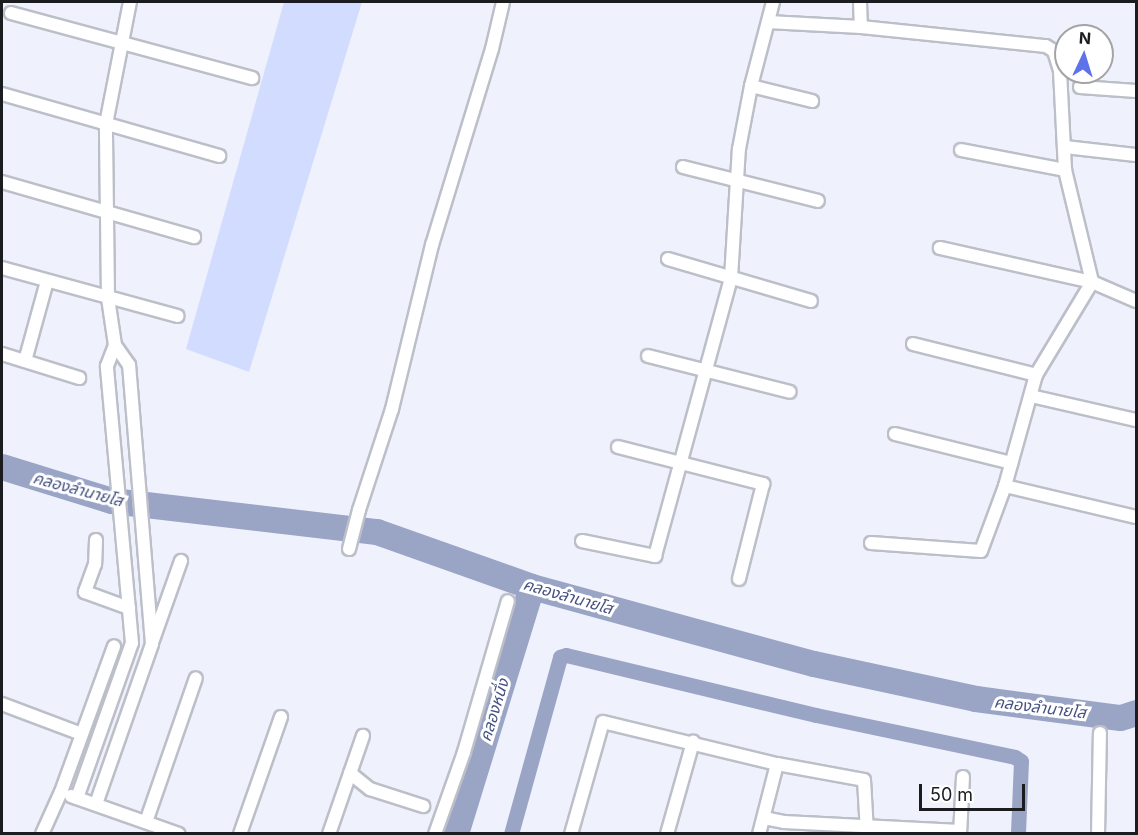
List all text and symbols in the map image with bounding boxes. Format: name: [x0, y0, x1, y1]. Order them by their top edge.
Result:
north arrow: [1054, 24, 1114, 84]
text: N: [1078, 28, 1092, 48]
water label: คลองลำนายโส: [31, 468, 125, 510]
water label: คลองลำนายโส: [521, 574, 615, 618]
water label: คลองหนึ่ง: [475, 676, 513, 744]
water label: คลองลำนายโส: [993, 692, 1087, 722]
scale bar: [922, 772, 1028, 810]
text: 50 m: [930, 784, 973, 805]

